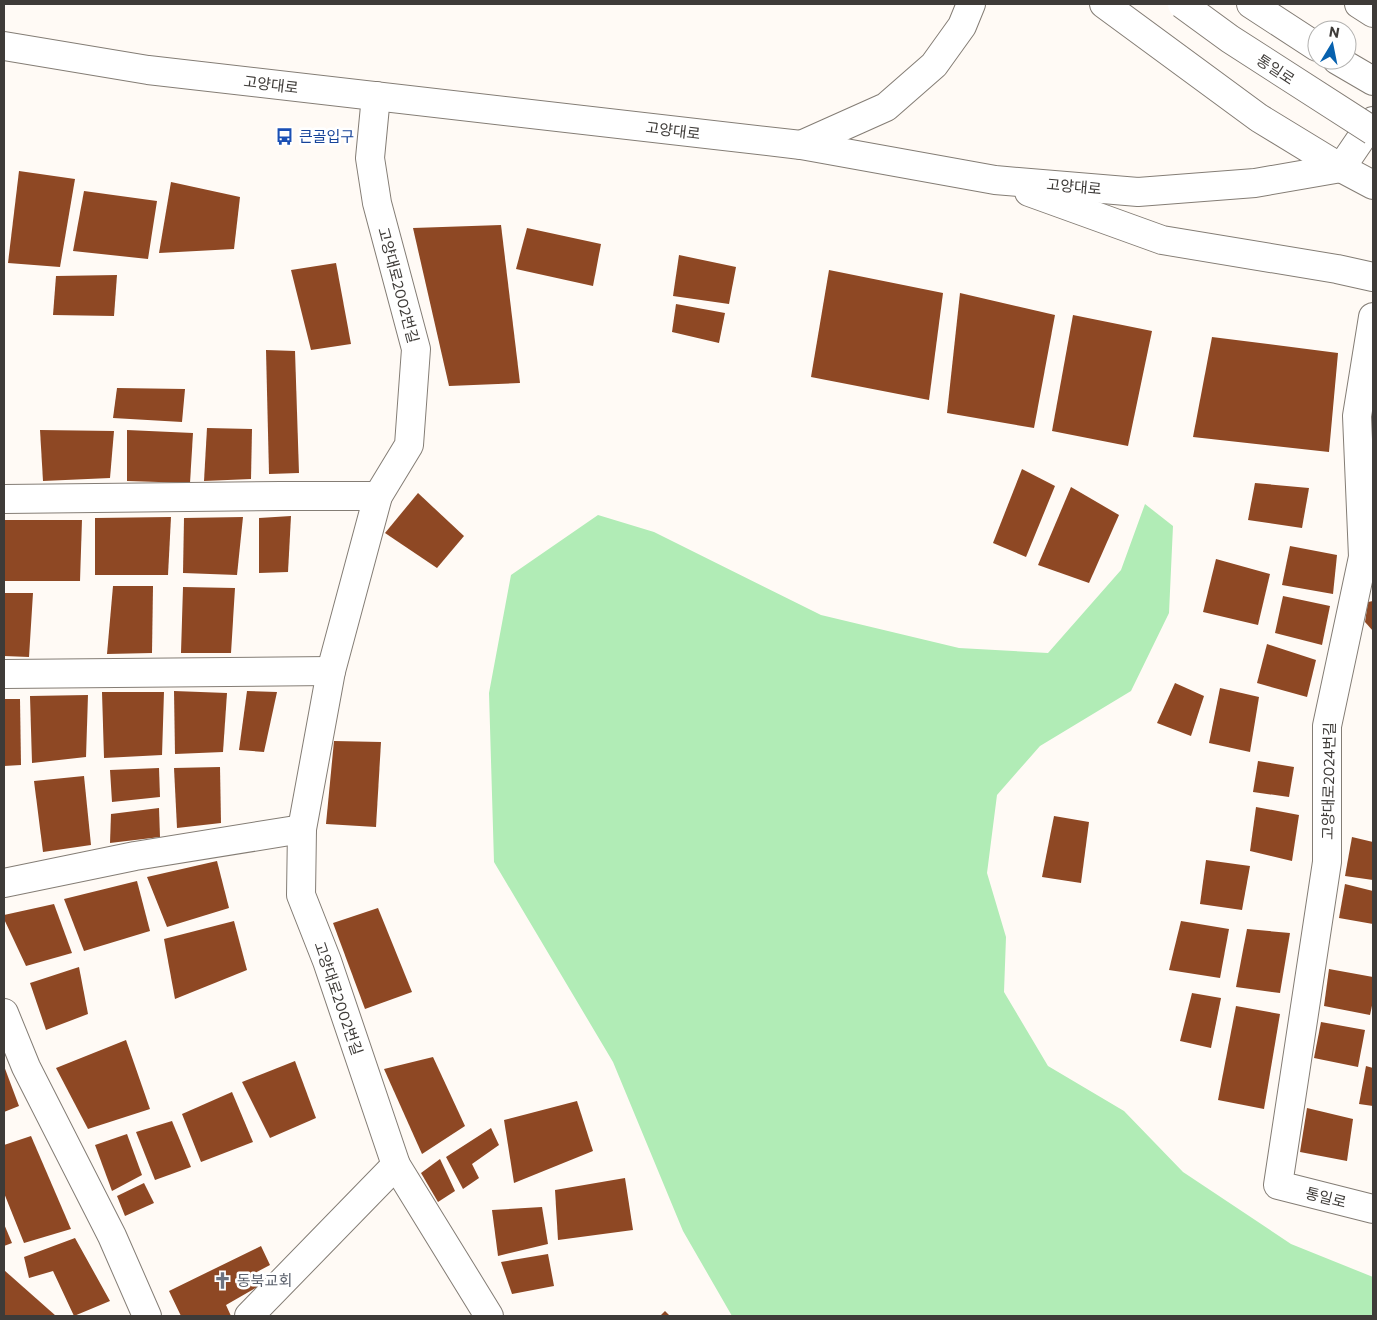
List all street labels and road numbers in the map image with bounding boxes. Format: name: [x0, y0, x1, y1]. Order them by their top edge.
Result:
street label: 통일로: [1254, 50, 1298, 88]
street label: 고양대로: [243, 72, 299, 96]
street label: 고양대로: [645, 118, 701, 142]
street label: 고양대로: [1046, 175, 1102, 197]
street label: 고양대로2002번길: [375, 225, 423, 345]
street label: 고양대로2024번길: [1318, 722, 1338, 840]
street label: 고양대로2002번길: [311, 939, 367, 1057]
street label: 통일로: [1304, 1183, 1348, 1211]

